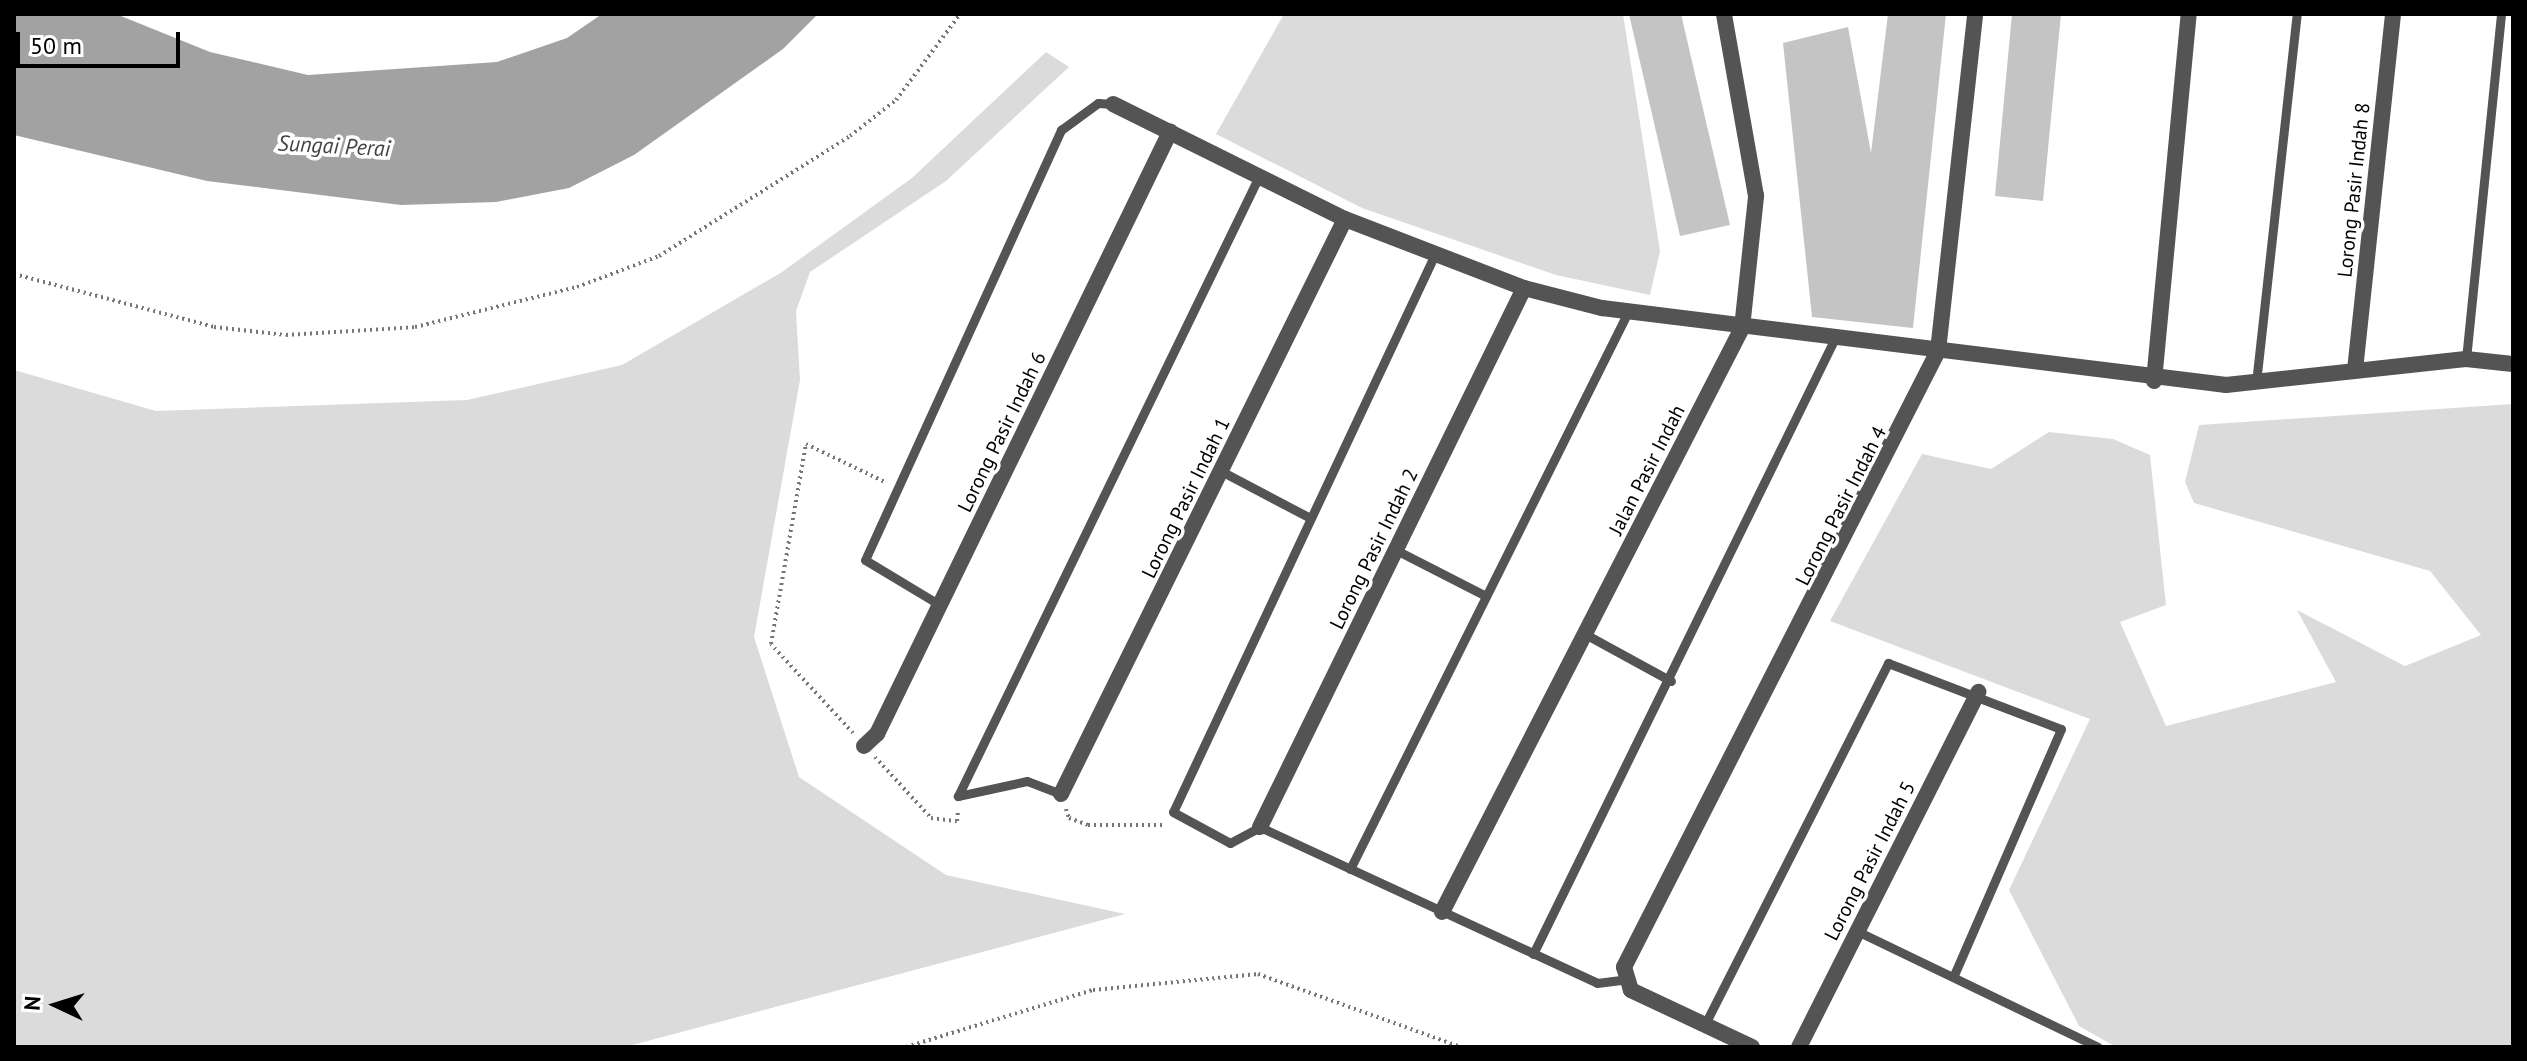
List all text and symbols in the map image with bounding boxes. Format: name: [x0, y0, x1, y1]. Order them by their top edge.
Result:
scale bar: [20, 16, 184, 66]
text: 50 m: [30, 30, 82, 61]
street label: Lorong Pasir Indah 8: [2333, 102, 2375, 278]
water label: Sungai Perai: [277, 130, 391, 162]
street label: Lorong Pasir Indah 6: [953, 348, 1051, 516]
street label: Jalan Pasir Indah: [1604, 401, 1690, 539]
street label: Lorong Pasir Indah 1: [1137, 414, 1235, 582]
street label: Lorong Pasir Indah 4: [1791, 422, 1891, 590]
street label: Lorong Pasir Indah 2: [1325, 465, 1423, 633]
street label: Lorong Pasir Indah 5: [1820, 777, 1920, 945]
north arrow: [16, 965, 96, 1045]
text: N: [18, 995, 47, 1012]

